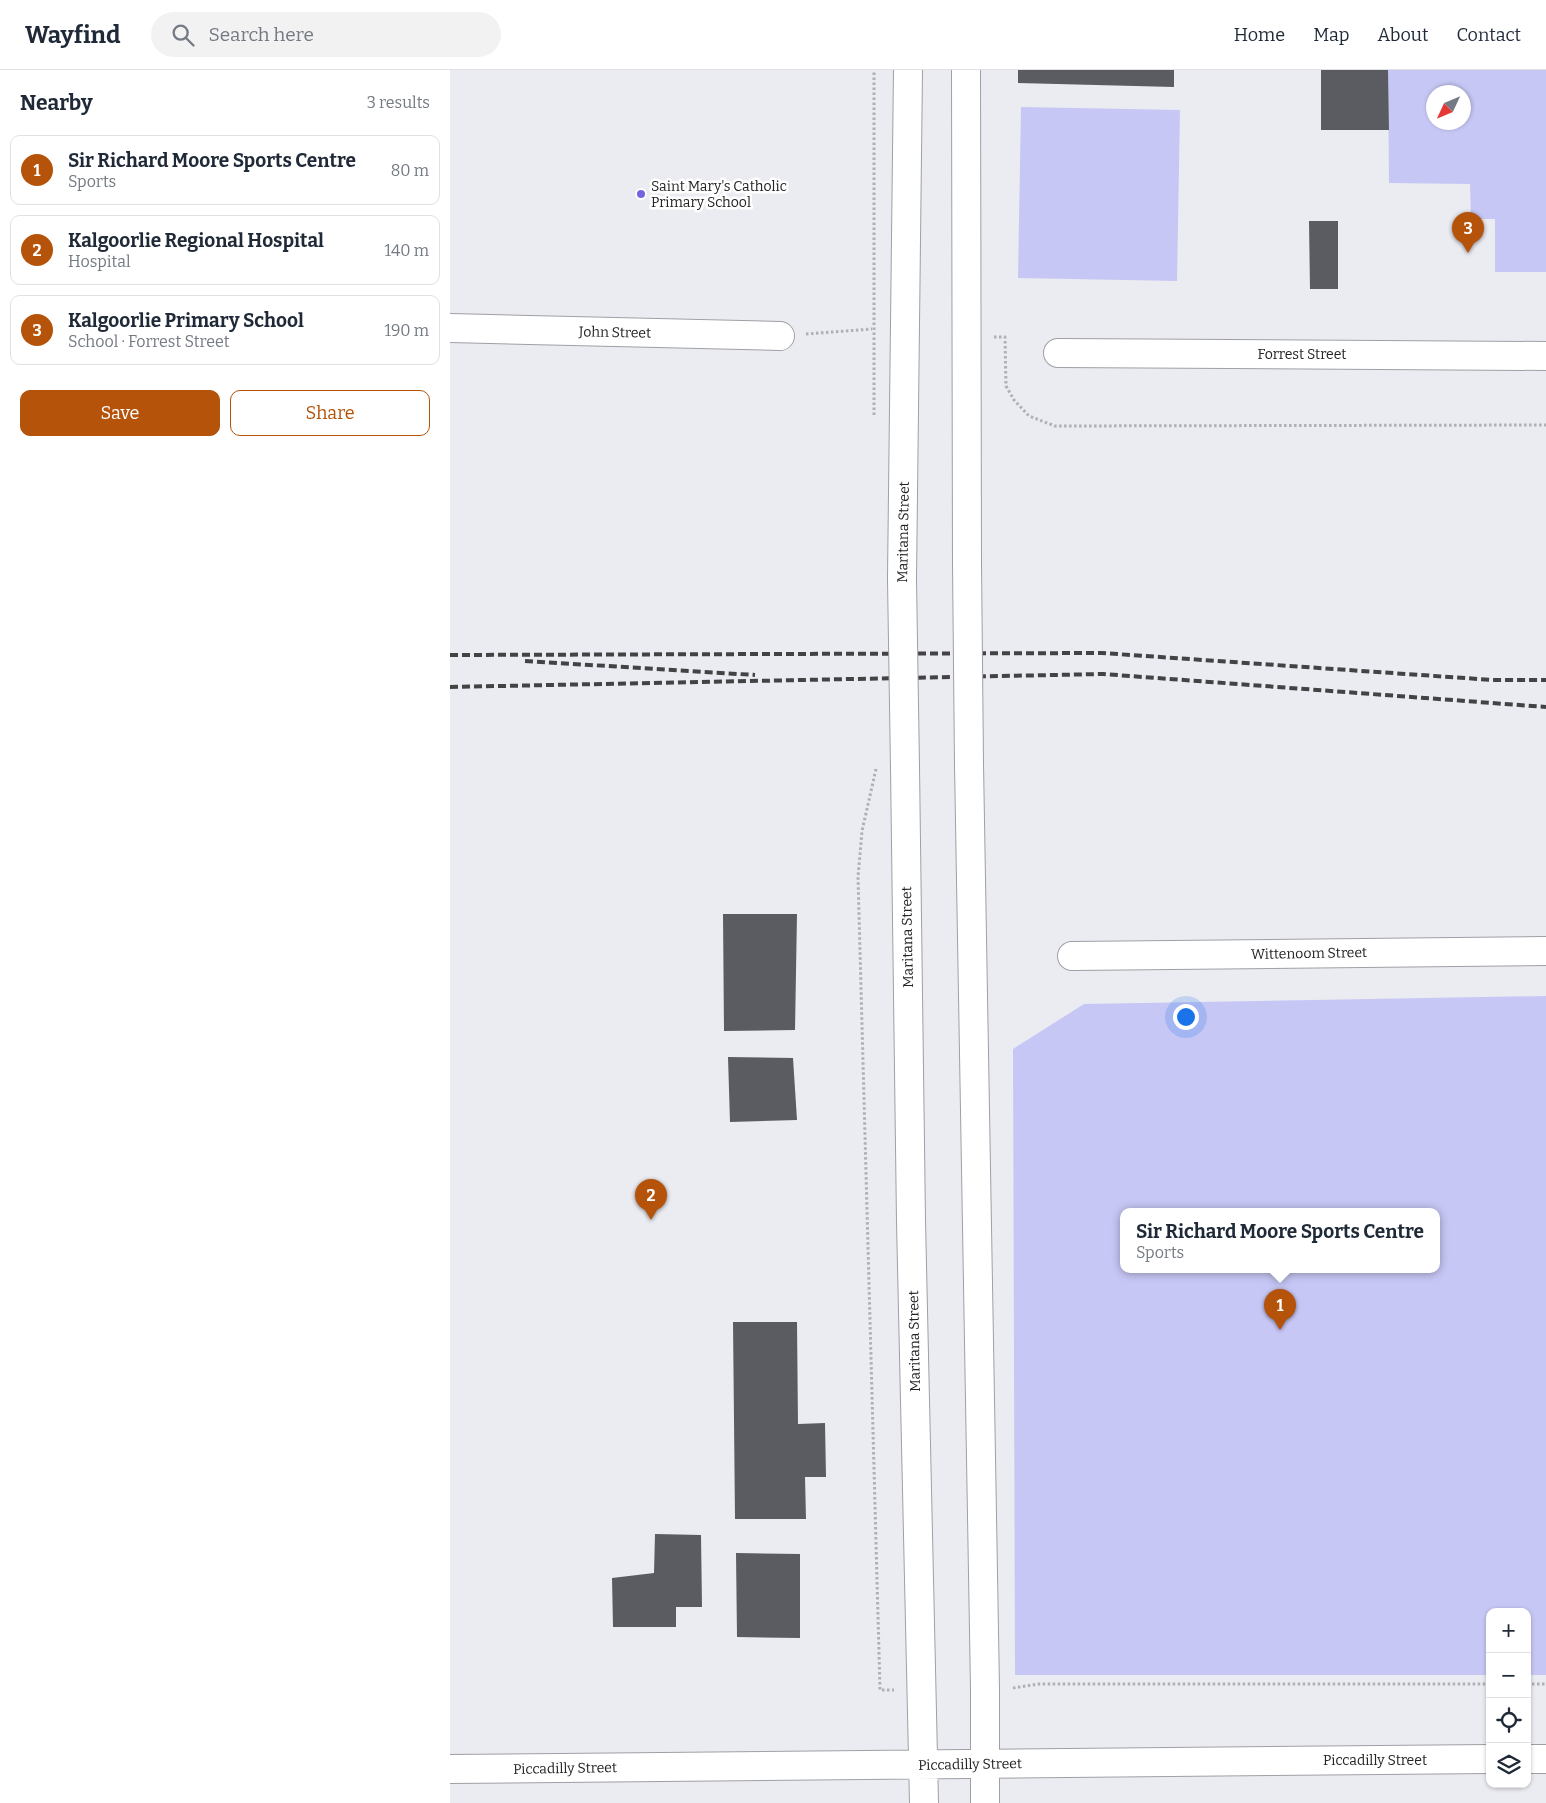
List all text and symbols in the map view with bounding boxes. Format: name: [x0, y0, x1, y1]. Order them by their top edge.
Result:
search box: [151, 12, 501, 57]
text: Wayfind: [25, 21, 121, 49]
icon: search: [169, 21, 197, 49]
text: Search here: [209, 23, 314, 46]
text: Home: [1234, 24, 1285, 46]
text: Map: [1313, 24, 1349, 46]
text: About: [1377, 24, 1428, 46]
text: Contact: [1456, 24, 1521, 46]
north arrow: [1426, 85, 1471, 130]
text: Nearby: [20, 90, 93, 116]
text: 3 results: [367, 93, 430, 112]
text: Sir Richard Moore Sports Centre: [68, 149, 356, 172]
text: 1: [34, 161, 40, 180]
text: 80 m: [391, 161, 429, 180]
text: Sports: [68, 172, 116, 191]
place label: Saint Mary's Catholic Primary School: [651, 178, 787, 211]
marker: Saint Mary's Catholic Primary School: [635, 188, 647, 200]
pin: 3: [1452, 212, 1484, 253]
text: Kalgoorlie Regional Hospital: [68, 229, 324, 252]
text: 2: [32, 241, 42, 260]
text: 140 m: [384, 241, 429, 260]
text: Hospital: [68, 252, 131, 271]
text: Kalgoorlie Primary School: [68, 309, 304, 332]
text: 3: [32, 321, 42, 340]
text: 190 m: [384, 321, 429, 340]
street label: John Street: [578, 323, 651, 342]
text: School · Forrest Street: [68, 332, 230, 351]
street label: Forrest Street: [1258, 346, 1346, 363]
button: Save: [20, 390, 220, 436]
button: Share: [230, 390, 430, 436]
street label: Maritana Street: [894, 481, 913, 583]
street label: Maritana Street: [898, 886, 917, 988]
street label: Wittenoom Street: [1251, 944, 1367, 963]
your location: [1173, 1004, 1199, 1030]
pin: 2: [635, 1179, 667, 1220]
popup: [1120, 1208, 1440, 1273]
text: Sir Richard Moore Sports Centre: [1136, 1220, 1424, 1243]
text: Sports: [1136, 1243, 1184, 1262]
pin: 1: [1264, 1289, 1296, 1330]
street label: Maritana Street: [905, 1290, 924, 1392]
map controls: [1486, 1608, 1531, 1788]
button: +: [1486, 1608, 1531, 1653]
button: −: [1486, 1653, 1531, 1698]
button: locate: [1486, 1698, 1531, 1743]
button: layers: [1486, 1743, 1531, 1788]
street label: Piccadilly Street: [1323, 1752, 1427, 1769]
street label: Piccadilly Street: [918, 1755, 1022, 1774]
street label: Piccadilly Street: [513, 1759, 617, 1778]

